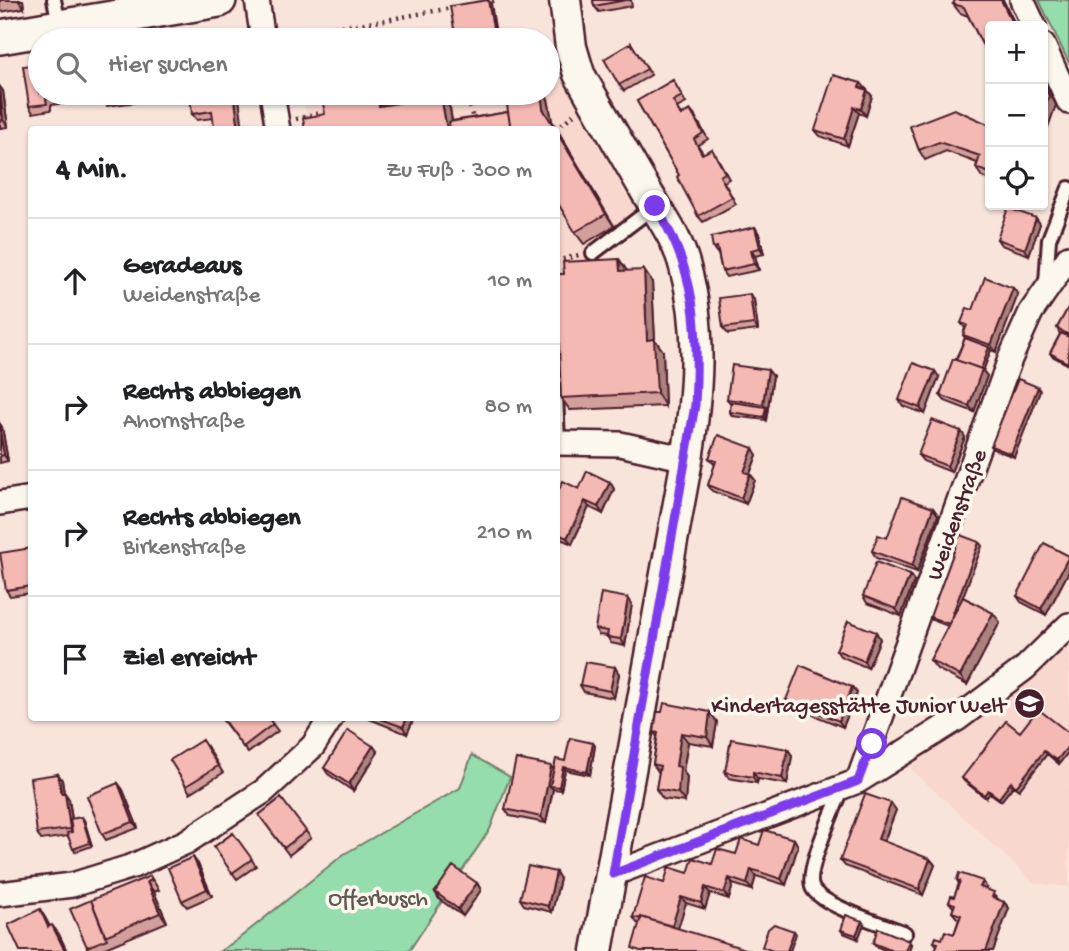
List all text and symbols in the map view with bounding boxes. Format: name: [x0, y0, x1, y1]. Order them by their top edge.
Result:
map controls: [985, 21, 1048, 210]
button: +: [985, 21, 1048, 84]
search box: [28, 28, 560, 105]
icon: search: [52, 48, 90, 86]
text: Hier suchen: [108, 51, 228, 82]
button: −: [985, 84, 1048, 147]
button: locate: [985, 147, 1048, 210]
text: 4 Min.: [56, 154, 128, 189]
text: Zu Fuß · 300 m: [386, 158, 532, 185]
route end: [639, 190, 670, 221]
text: Geradeaus: [123, 252, 241, 283]
icon: ahead: [56, 262, 94, 300]
text: 10 m: [488, 268, 532, 295]
text: Weidenstraße: [123, 283, 260, 310]
text: Rechts abbiegen: [123, 378, 301, 409]
icon: right: [56, 388, 94, 426]
text: 80 m: [485, 394, 532, 421]
text: Ahornstraße: [123, 409, 245, 436]
street label: Weidenstraße: [922, 445, 995, 584]
text: Rechts abbiegen: [123, 504, 301, 535]
icon: right: [56, 514, 94, 552]
text: 210 m: [477, 520, 532, 547]
text: Birkenstraße: [123, 535, 246, 562]
icon: arrive: [56, 640, 94, 678]
text: Ziel erreicht: [123, 644, 255, 675]
school or university icon: Kindertagesstätte Junior Welt: [1012, 687, 1046, 721]
place label: Kindertagesstätte Junior Welt: [711, 694, 1008, 721]
route start: [856, 728, 887, 759]
park label: Offerbusch: [328, 887, 428, 914]

